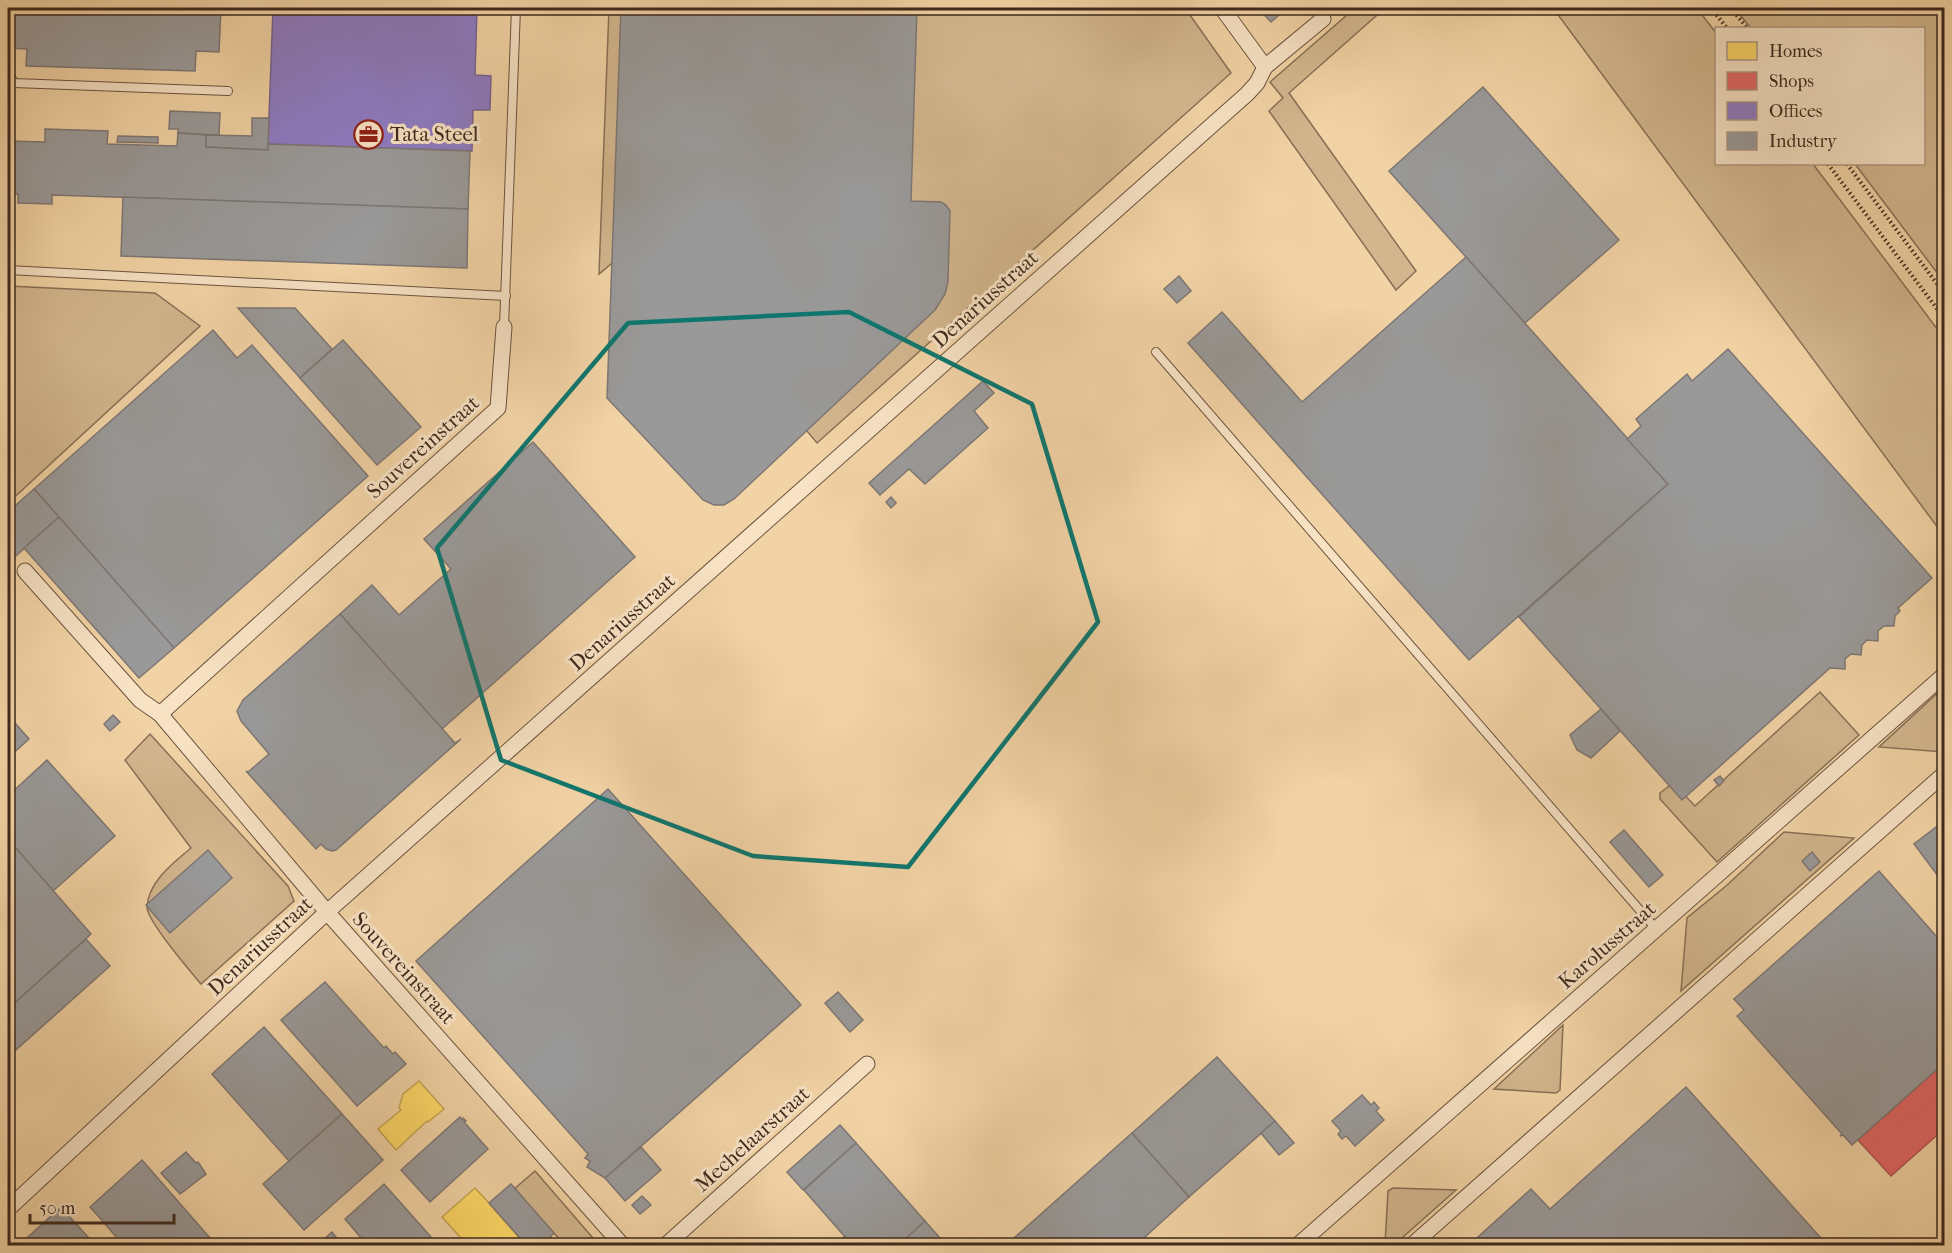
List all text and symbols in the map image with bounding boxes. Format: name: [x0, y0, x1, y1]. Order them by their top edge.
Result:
legend: [1715, 27, 1925, 165]
text: Homes: [1769, 41, 1823, 62]
text: Shops: [1769, 71, 1814, 92]
text: Offices: [1769, 101, 1823, 122]
office icon: Tata Steel: [353, 118, 385, 150]
place label: Tata Steel: [390, 122, 479, 146]
text: Industry: [1769, 131, 1838, 152]
street label: Denariusstraat: [927, 245, 1043, 353]
street label: Souvereinstraat: [362, 390, 484, 503]
street label: Denariusstraat: [564, 568, 680, 676]
street label: Denariusstraat: [203, 891, 318, 1000]
street label: Karolusstraat: [1554, 896, 1661, 994]
street label: Souvereinstraat: [348, 907, 461, 1029]
street label: Mechelaarstraat: [690, 1081, 815, 1197]
scale bar: [30, 1187, 174, 1225]
text: 50 m: [39, 1198, 76, 1219]

